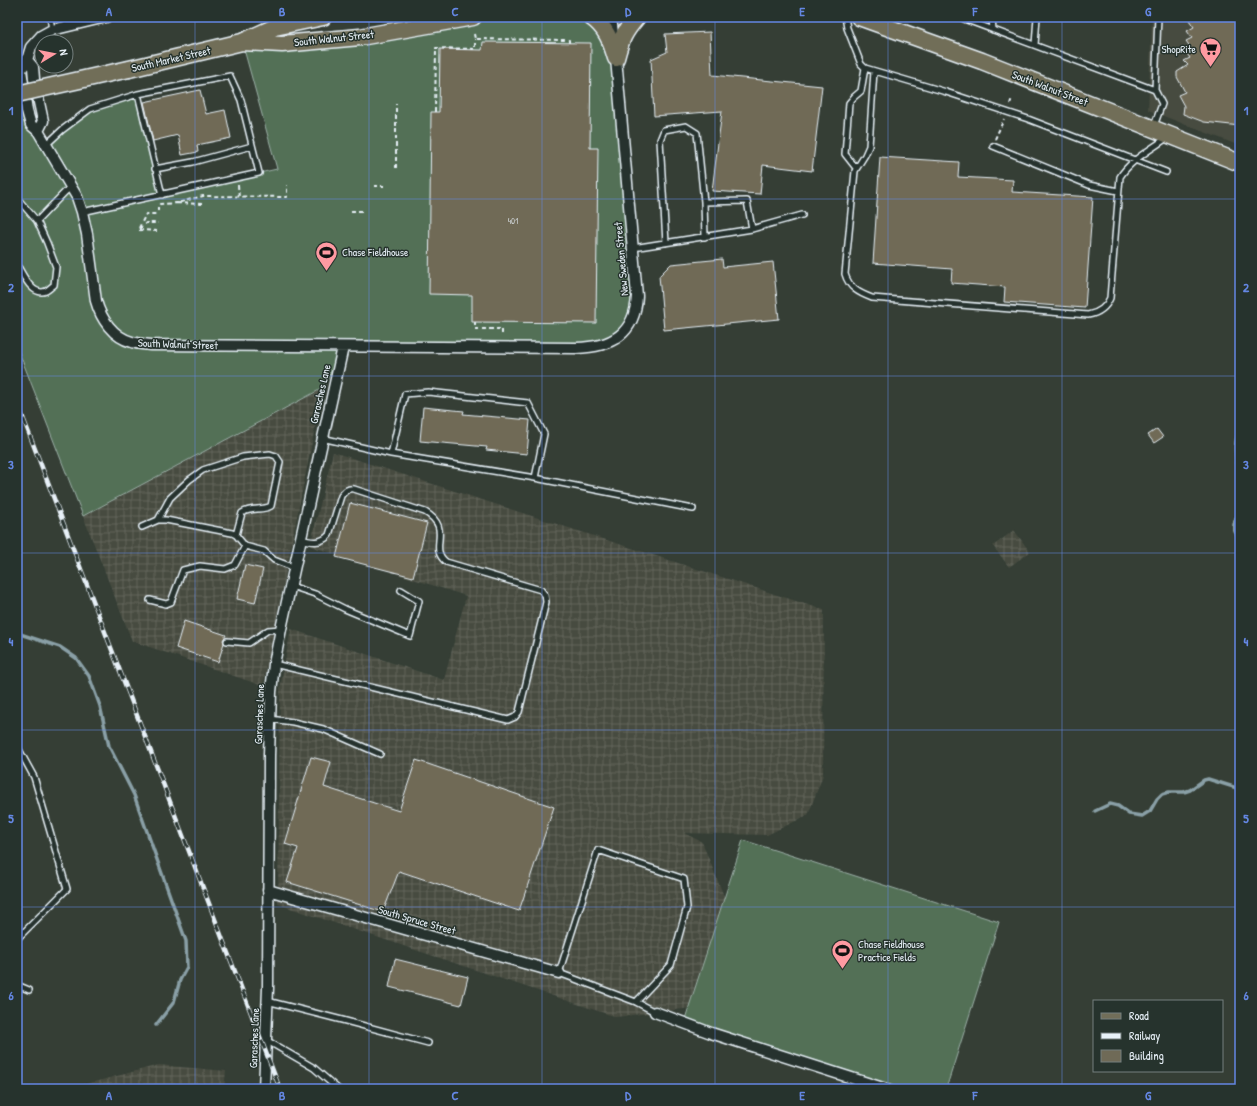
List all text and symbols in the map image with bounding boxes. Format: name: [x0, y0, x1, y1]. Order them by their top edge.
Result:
text: A: [106, 2, 113, 20]
text: B: [279, 2, 286, 20]
text: C: [451, 2, 459, 20]
text: D: [625, 2, 632, 20]
text: E: [799, 2, 805, 20]
text: F: [972, 2, 979, 20]
text: G: [1145, 2, 1152, 20]
street label: South Walnut Street: [293, 27, 375, 49]
north arrow: [34, 34, 74, 74]
supermarket icon: ShopRite: [1198, 36, 1224, 69]
place label: ShopRite: [1162, 42, 1197, 56]
street label: South Market Street: [130, 43, 212, 75]
text: N: [56, 48, 71, 57]
street label: South Walnut Street: [1010, 67, 1090, 109]
text: 1: [9, 101, 14, 119]
text: 1: [1244, 101, 1249, 119]
house number: 401: [508, 215, 518, 227]
street label: New Sweden Street: [611, 221, 631, 297]
sports icon: Chase Fieldhouse: [313, 239, 339, 272]
place label: Chase Fieldhouse: [342, 245, 409, 259]
text: 2: [8, 278, 15, 296]
text: 2: [1243, 278, 1250, 296]
street label: South Walnut Street: [138, 336, 218, 352]
street label: Garasches Lane: [306, 363, 334, 425]
text: 3: [8, 455, 14, 473]
text: 3: [1243, 455, 1249, 473]
text: 4: [9, 632, 14, 650]
text: 4: [1244, 632, 1249, 650]
street label: Garasches Lane: [251, 683, 267, 744]
text: 5: [8, 809, 14, 827]
text: 5: [1243, 809, 1249, 827]
street label: South Spruce Street: [377, 902, 458, 938]
sports icon: Chase Fieldhouse Practice Fields: [829, 937, 855, 970]
place label: Chase Fieldhouse Practice Fields: [858, 937, 925, 964]
text: 6: [8, 986, 14, 1004]
text: 6: [1243, 986, 1249, 1004]
legend: [1093, 1000, 1223, 1072]
street label: Garasches Lane: [246, 1007, 262, 1068]
text: Road: [1129, 1007, 1149, 1024]
text: Railway: [1129, 1027, 1160, 1044]
text: Building: [1129, 1047, 1164, 1064]
text: A: [106, 1086, 113, 1104]
text: B: [279, 1086, 286, 1104]
text: C: [451, 1086, 459, 1104]
text: D: [625, 1086, 632, 1104]
text: E: [799, 1086, 805, 1104]
text: F: [972, 1086, 979, 1104]
text: G: [1145, 1086, 1152, 1104]

